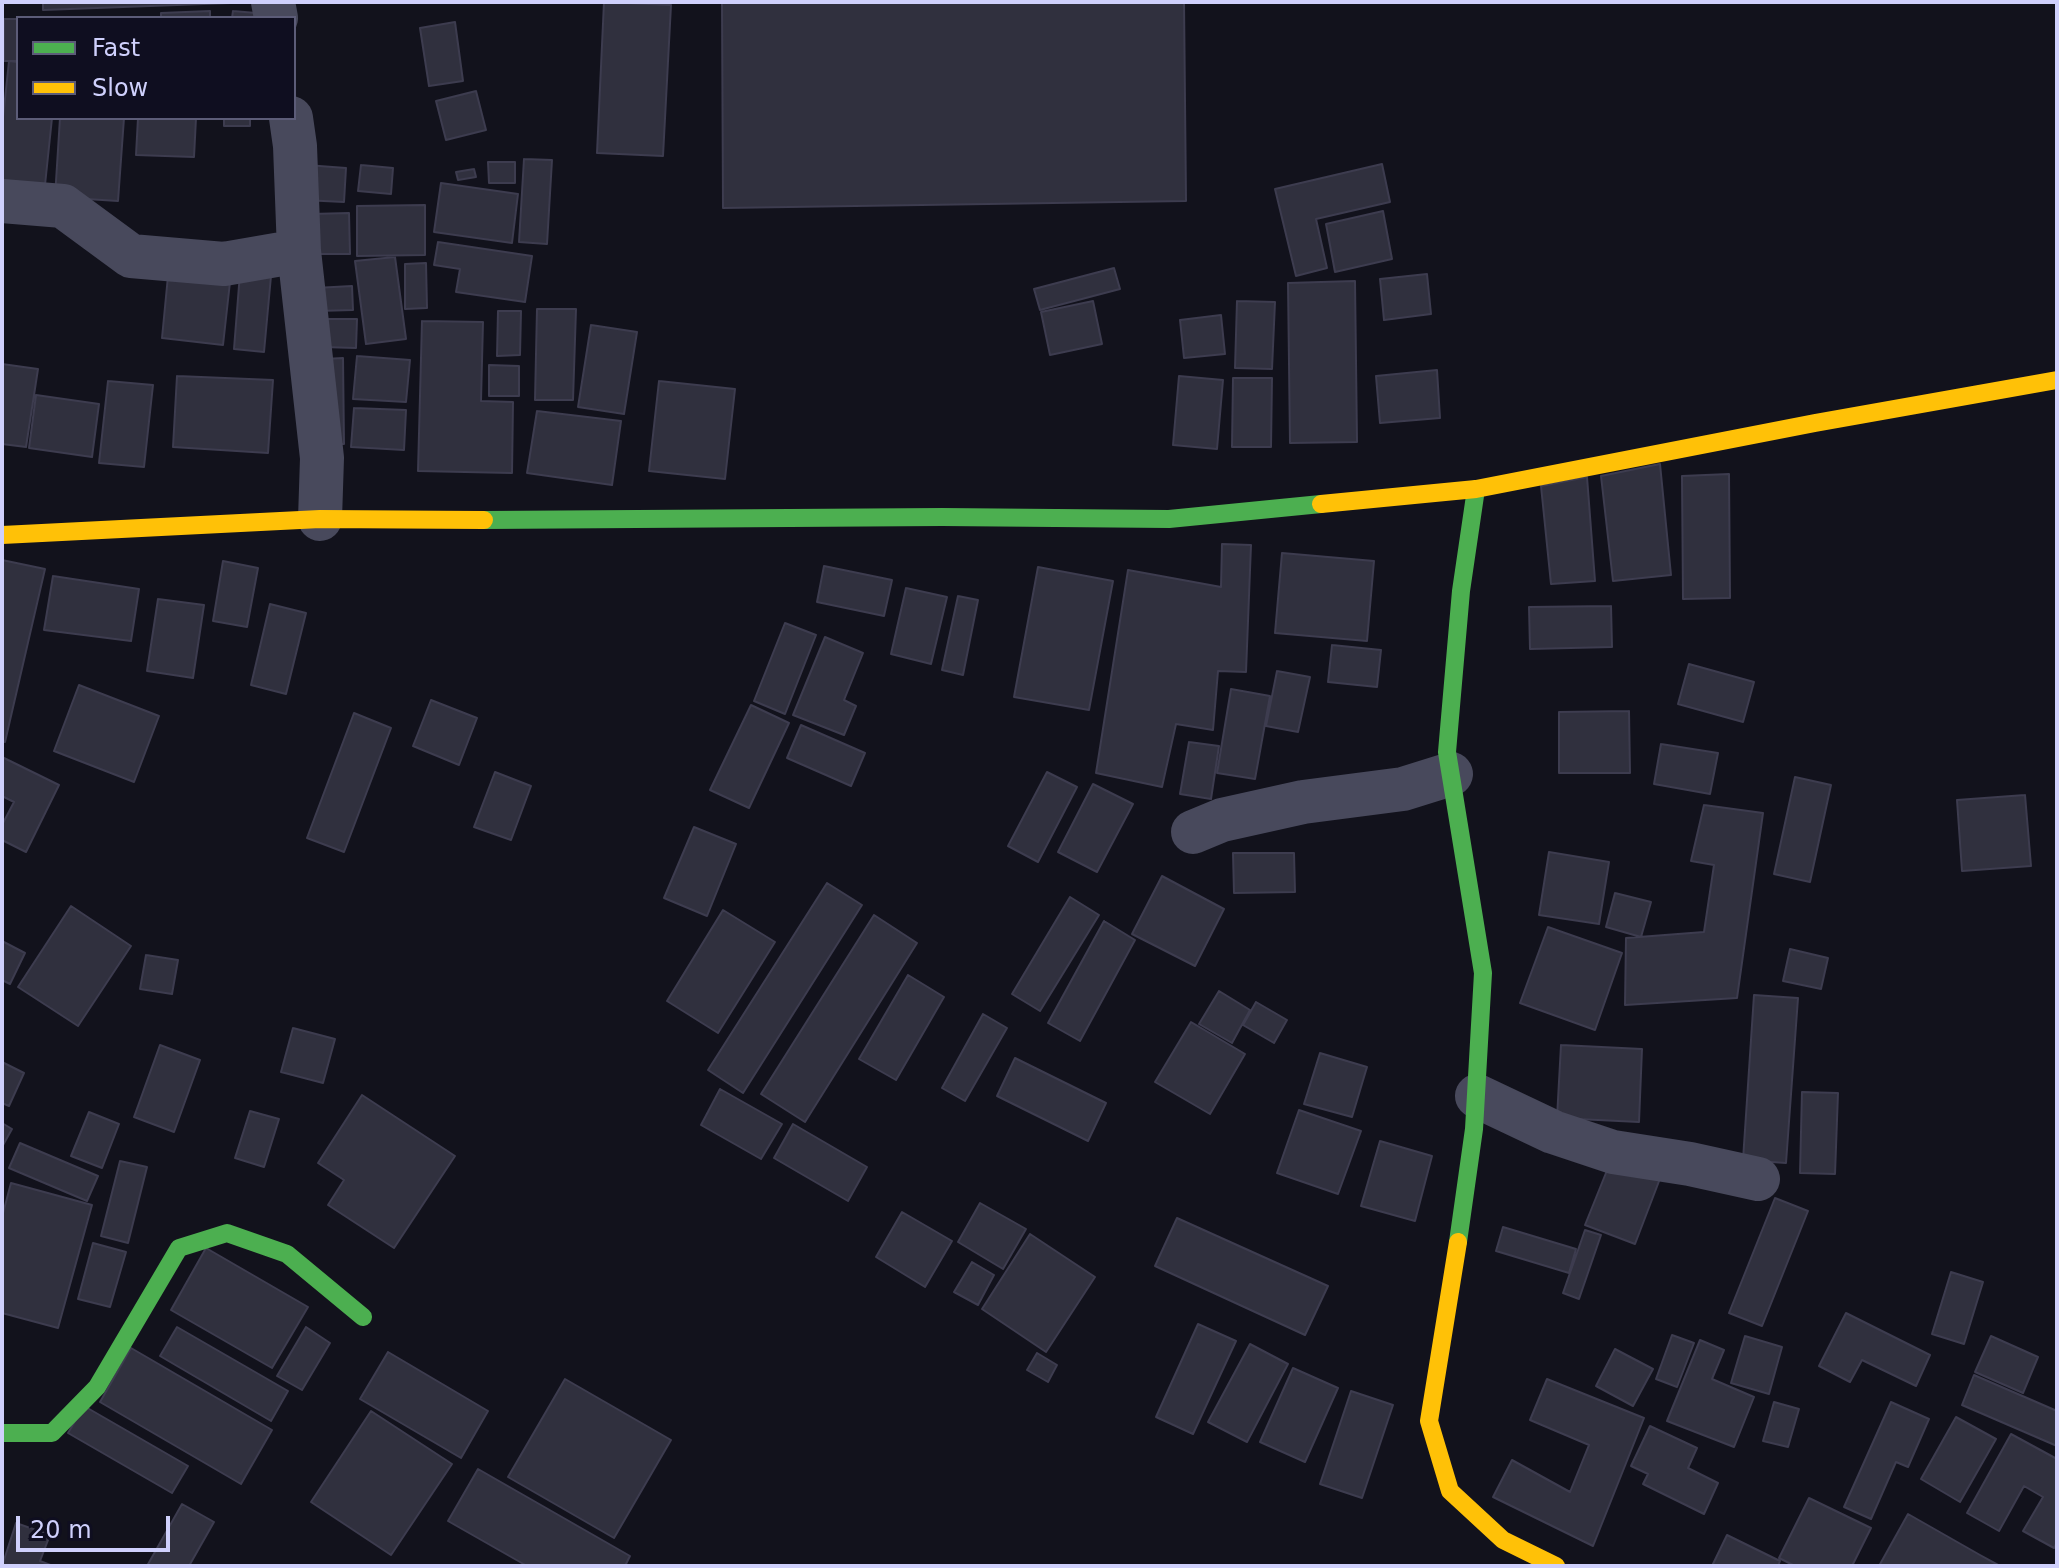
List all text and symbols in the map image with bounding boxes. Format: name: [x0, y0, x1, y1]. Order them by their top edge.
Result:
legend: [16, 16, 296, 120]
text: Fast: [92, 34, 140, 62]
text: Slow: [92, 74, 148, 102]
scale bar: [20, 1500, 174, 1550]
text: 20 m: [30, 1516, 92, 1544]

